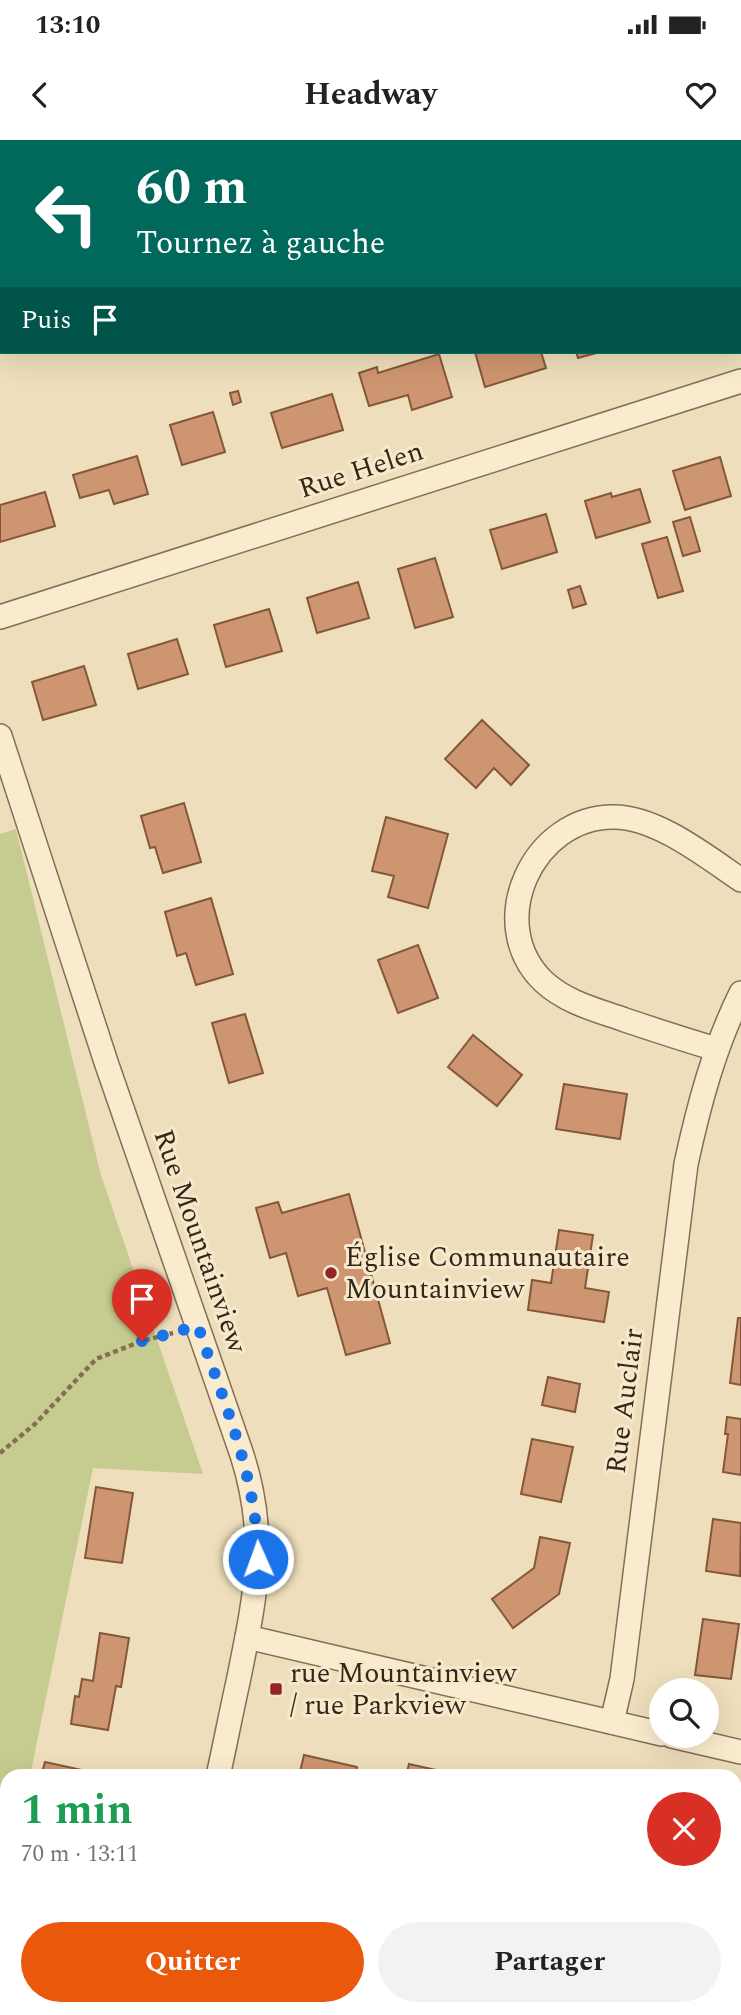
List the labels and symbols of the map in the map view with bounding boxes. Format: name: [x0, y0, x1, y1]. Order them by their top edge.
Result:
street label: Rue Helen: [293, 430, 429, 510]
street label: Rue Mountainview: [142, 1123, 259, 1359]
place label: Église Communautaire Mountainview: [345, 1236, 630, 1311]
marker: Église Communautaire Mountainview: [323, 1265, 339, 1281]
pin: [112, 1269, 172, 1341]
street label: Rue Auclair: [595, 1326, 655, 1476]
position arrow: [221, 1522, 295, 1596]
place label: rue Mountainview / rue Parkview: [290, 1652, 517, 1727]
marker: rue Mountainview / rue Parkview: [268, 1681, 284, 1697]

